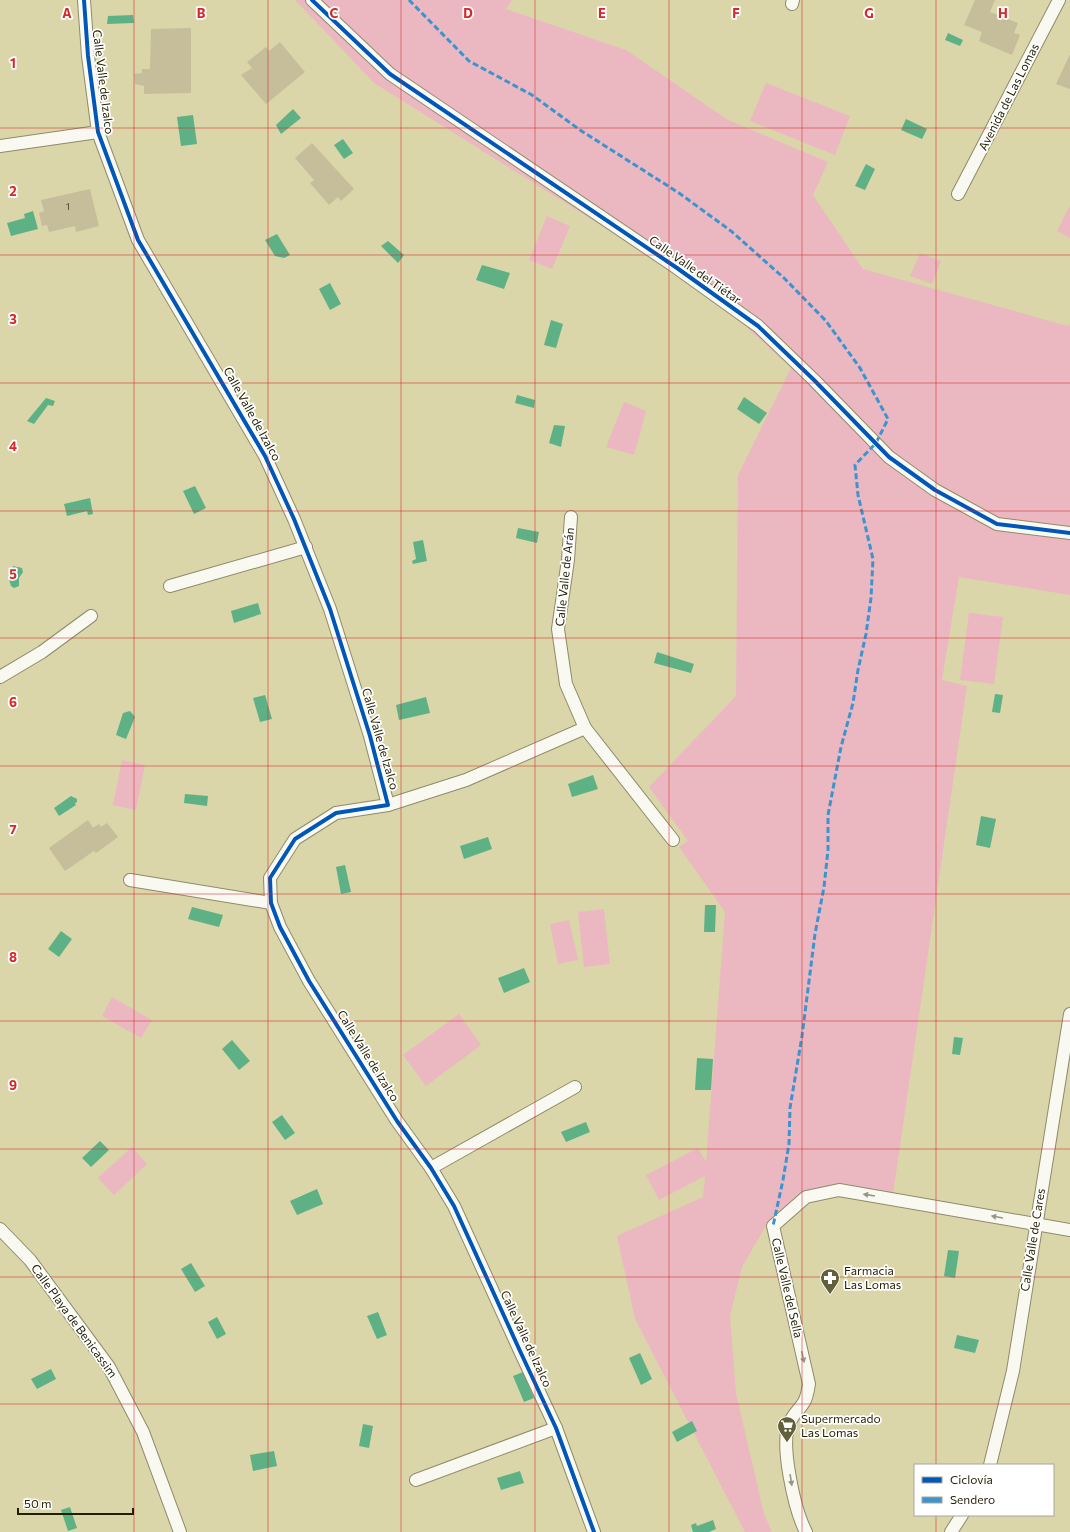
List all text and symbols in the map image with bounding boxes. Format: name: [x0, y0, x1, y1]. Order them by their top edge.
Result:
text: A: [62, 5, 72, 21]
text: B: [197, 5, 206, 21]
text: C: [330, 5, 339, 21]
text: D: [463, 5, 473, 21]
text: E: [598, 5, 606, 21]
text: F: [732, 5, 740, 21]
text: G: [864, 5, 874, 21]
text: H: [998, 5, 1008, 21]
street label: Calle Valle de Izalco: [91, 29, 117, 135]
street label: Avenida de Las Lomas: [975, 41, 1041, 152]
text: 1: [10, 55, 16, 71]
text: 2: [9, 183, 17, 199]
house number: 1: [66, 200, 70, 212]
street label: Calle Valle del Tiétar: [647, 232, 745, 306]
text: 3: [9, 311, 17, 327]
street label: Calle Valle de Izalco: [221, 364, 284, 463]
text: 4: [9, 438, 17, 454]
street label: Calle Valle de Arán: [552, 527, 576, 627]
text: 5: [9, 566, 17, 582]
street label: Calle Valle de Izalco: [360, 686, 402, 791]
text: 6: [9, 694, 17, 710]
text: 7: [9, 821, 17, 837]
text: 8: [9, 949, 17, 965]
street label: Calle Valle de Izalco: [335, 1007, 403, 1104]
text: 9: [9, 1077, 17, 1093]
street label: Calle Valle de Cares: [1017, 1187, 1047, 1292]
one-way arrow: [863, 1192, 875, 1198]
one-way arrow: [991, 1214, 1003, 1220]
street label: Calle Valle del Sella: [770, 1236, 806, 1339]
street label: Calle Playa de Benicassim: [29, 1261, 121, 1380]
place label: Farmacia Las Lomas: [844, 1263, 901, 1291]
pharmacy icon: Farmacia Las Lomas: [819, 1267, 841, 1295]
street label: Calle Valle de Izalco: [498, 1288, 555, 1389]
one-way arrow: [800, 1350, 806, 1363]
place label: Supermercado Las Lomas: [801, 1411, 881, 1439]
supermarket icon: Supermercado Las Lomas: [776, 1415, 798, 1443]
legend: [914, 1464, 1054, 1516]
text: Ciclovía: [950, 1472, 993, 1486]
one-way arrow: [788, 1474, 794, 1486]
scale bar: [18, 1490, 133, 1516]
text: Sendero: [950, 1492, 995, 1506]
text: 50 m: [24, 1496, 52, 1510]

